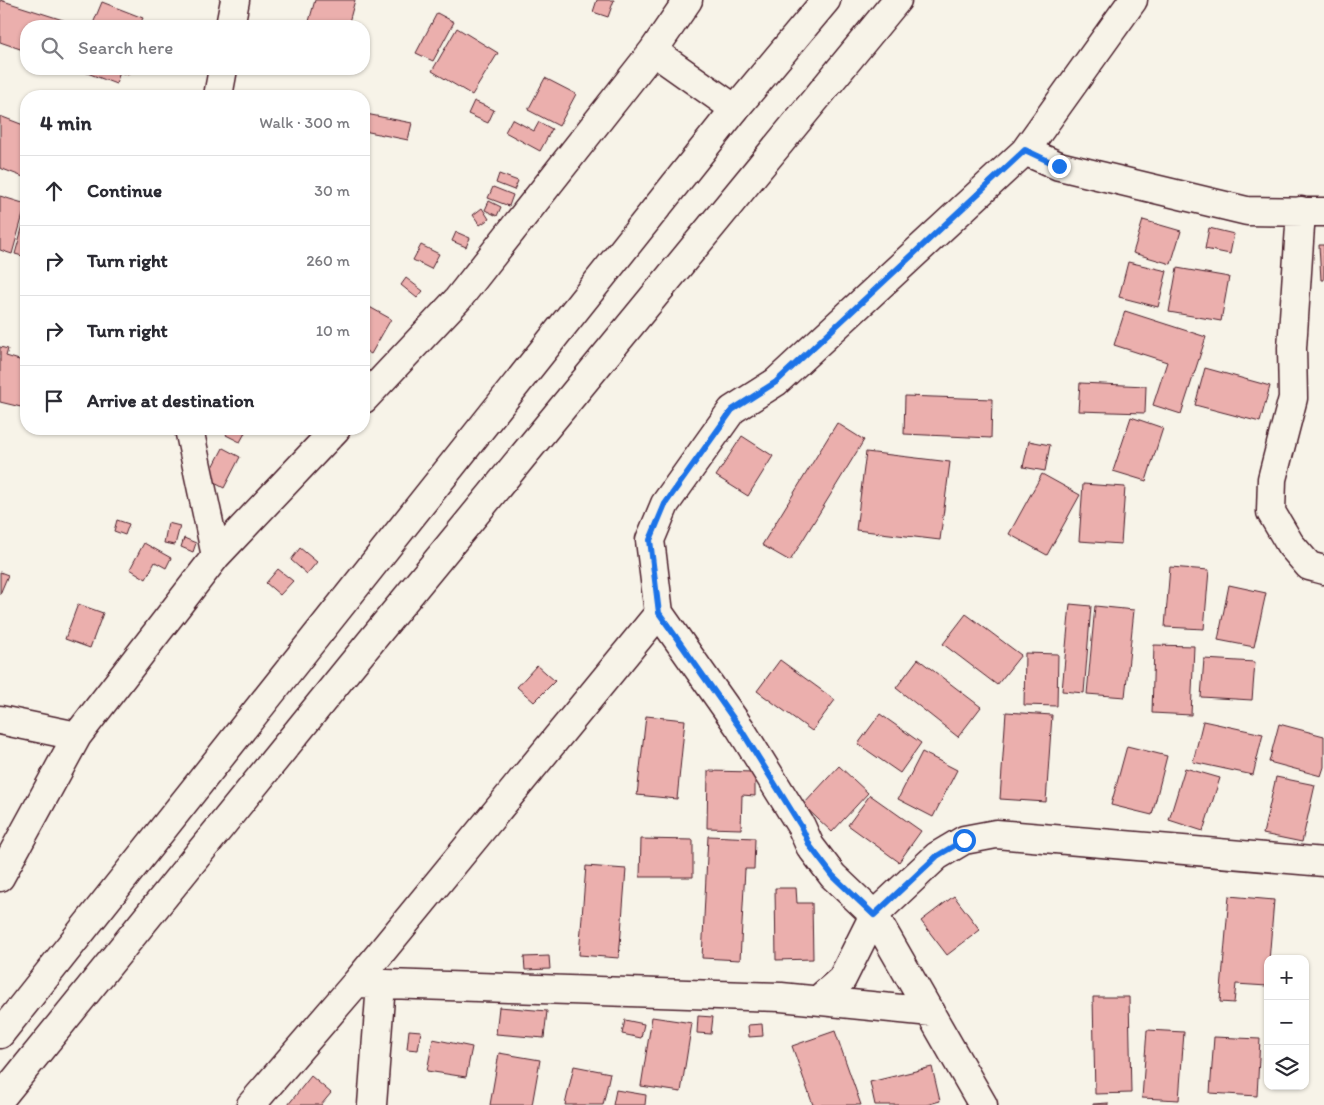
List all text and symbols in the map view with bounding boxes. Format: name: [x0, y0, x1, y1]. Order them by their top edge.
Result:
search box: [20, 20, 370, 75]
icon: search: [38, 34, 66, 62]
text: Search here: [78, 36, 173, 59]
text: 4 min: [40, 110, 92, 135]
text: Walk · 300 m: [259, 113, 350, 132]
route end: [1048, 155, 1071, 178]
icon: ahead: [40, 177, 68, 205]
text: Continue: [87, 179, 162, 202]
text: 30 m: [314, 181, 350, 200]
icon: right: [40, 247, 68, 275]
text: Turn right: [87, 249, 168, 272]
text: 260 m: [306, 251, 350, 270]
icon: right: [40, 317, 68, 345]
text: Turn right: [87, 319, 168, 342]
text: 10 m: [316, 321, 350, 340]
icon: arrive: [40, 387, 68, 415]
text: Arrive at destination: [87, 389, 254, 412]
route start: [953, 829, 976, 852]
map controls: [1264, 955, 1309, 1090]
button: +: [1264, 955, 1309, 1000]
button: −: [1264, 1000, 1309, 1045]
button: layers: [1264, 1045, 1309, 1090]

